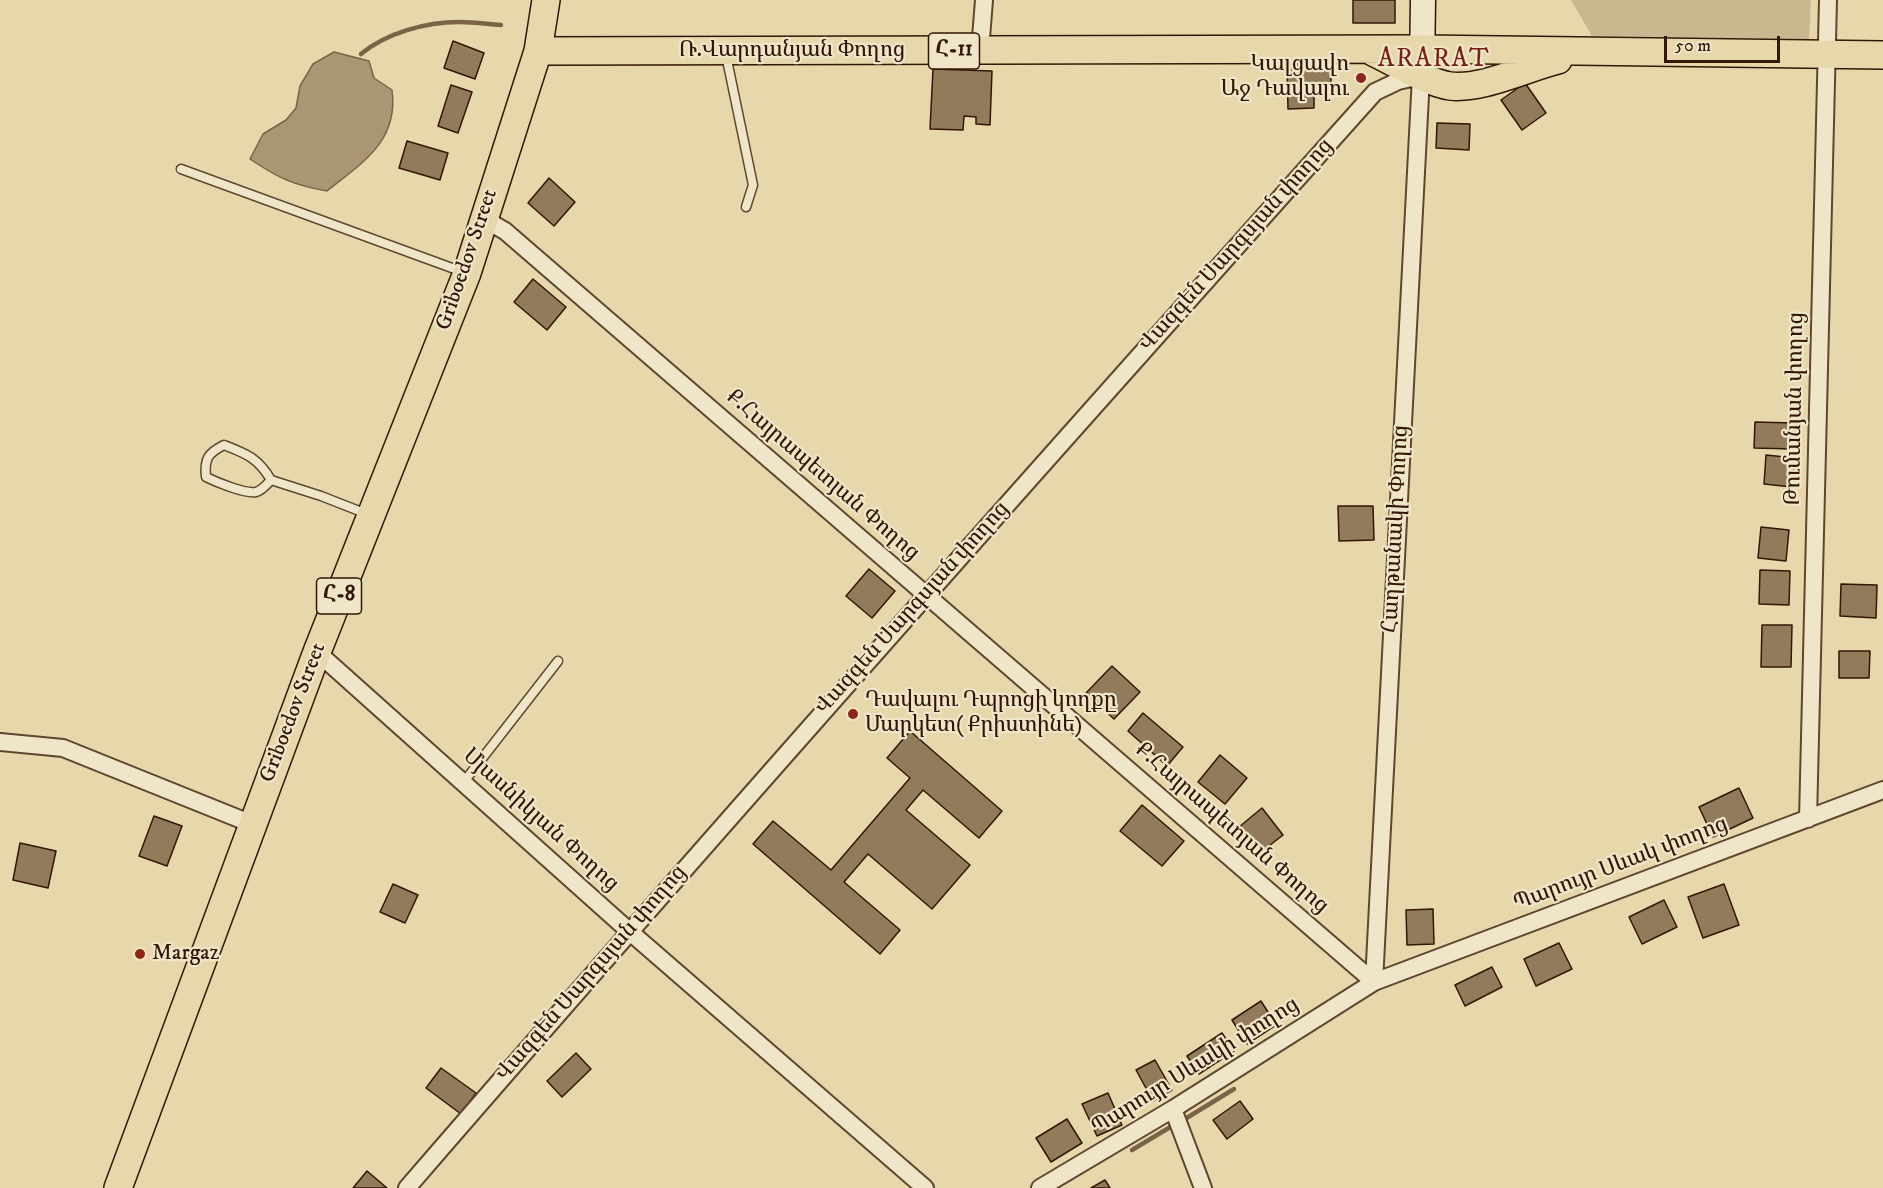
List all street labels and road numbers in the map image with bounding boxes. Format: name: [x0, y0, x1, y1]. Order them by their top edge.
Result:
road number: Հ-11: [928, 33, 980, 69]
street label: Ռ.Վարդանյան Փողոց: [679, 38, 905, 64]
street label: Վազգեն Սարգսյան փողոց: [1134, 134, 1340, 358]
street label: Griboedov Street: [432, 186, 504, 334]
street label: Թումանյան փողոց: [1781, 312, 1811, 506]
street label: Ք.Հայրապետյան Փողոց: [720, 385, 924, 567]
street label: Հաղթանակի Փողոց: [1378, 424, 1416, 634]
street label: Վազգեն Սարգսյան փողոց: [810, 497, 1016, 721]
road number: Հ-8: [316, 578, 362, 614]
street label: Griboedov Street: [255, 639, 333, 787]
street label: Ք.Հայրապետյան Փողոց: [1129, 738, 1333, 920]
street label: Մյասնիկյան Փողոց: [456, 744, 624, 898]
street label: Պարույր Սևակ փողոց: [1510, 812, 1732, 918]
street label: Վազգեն Սարգսյան փողոց: [491, 861, 693, 1087]
street label: Պարույր Սևակի փողոց: [1087, 992, 1305, 1142]

